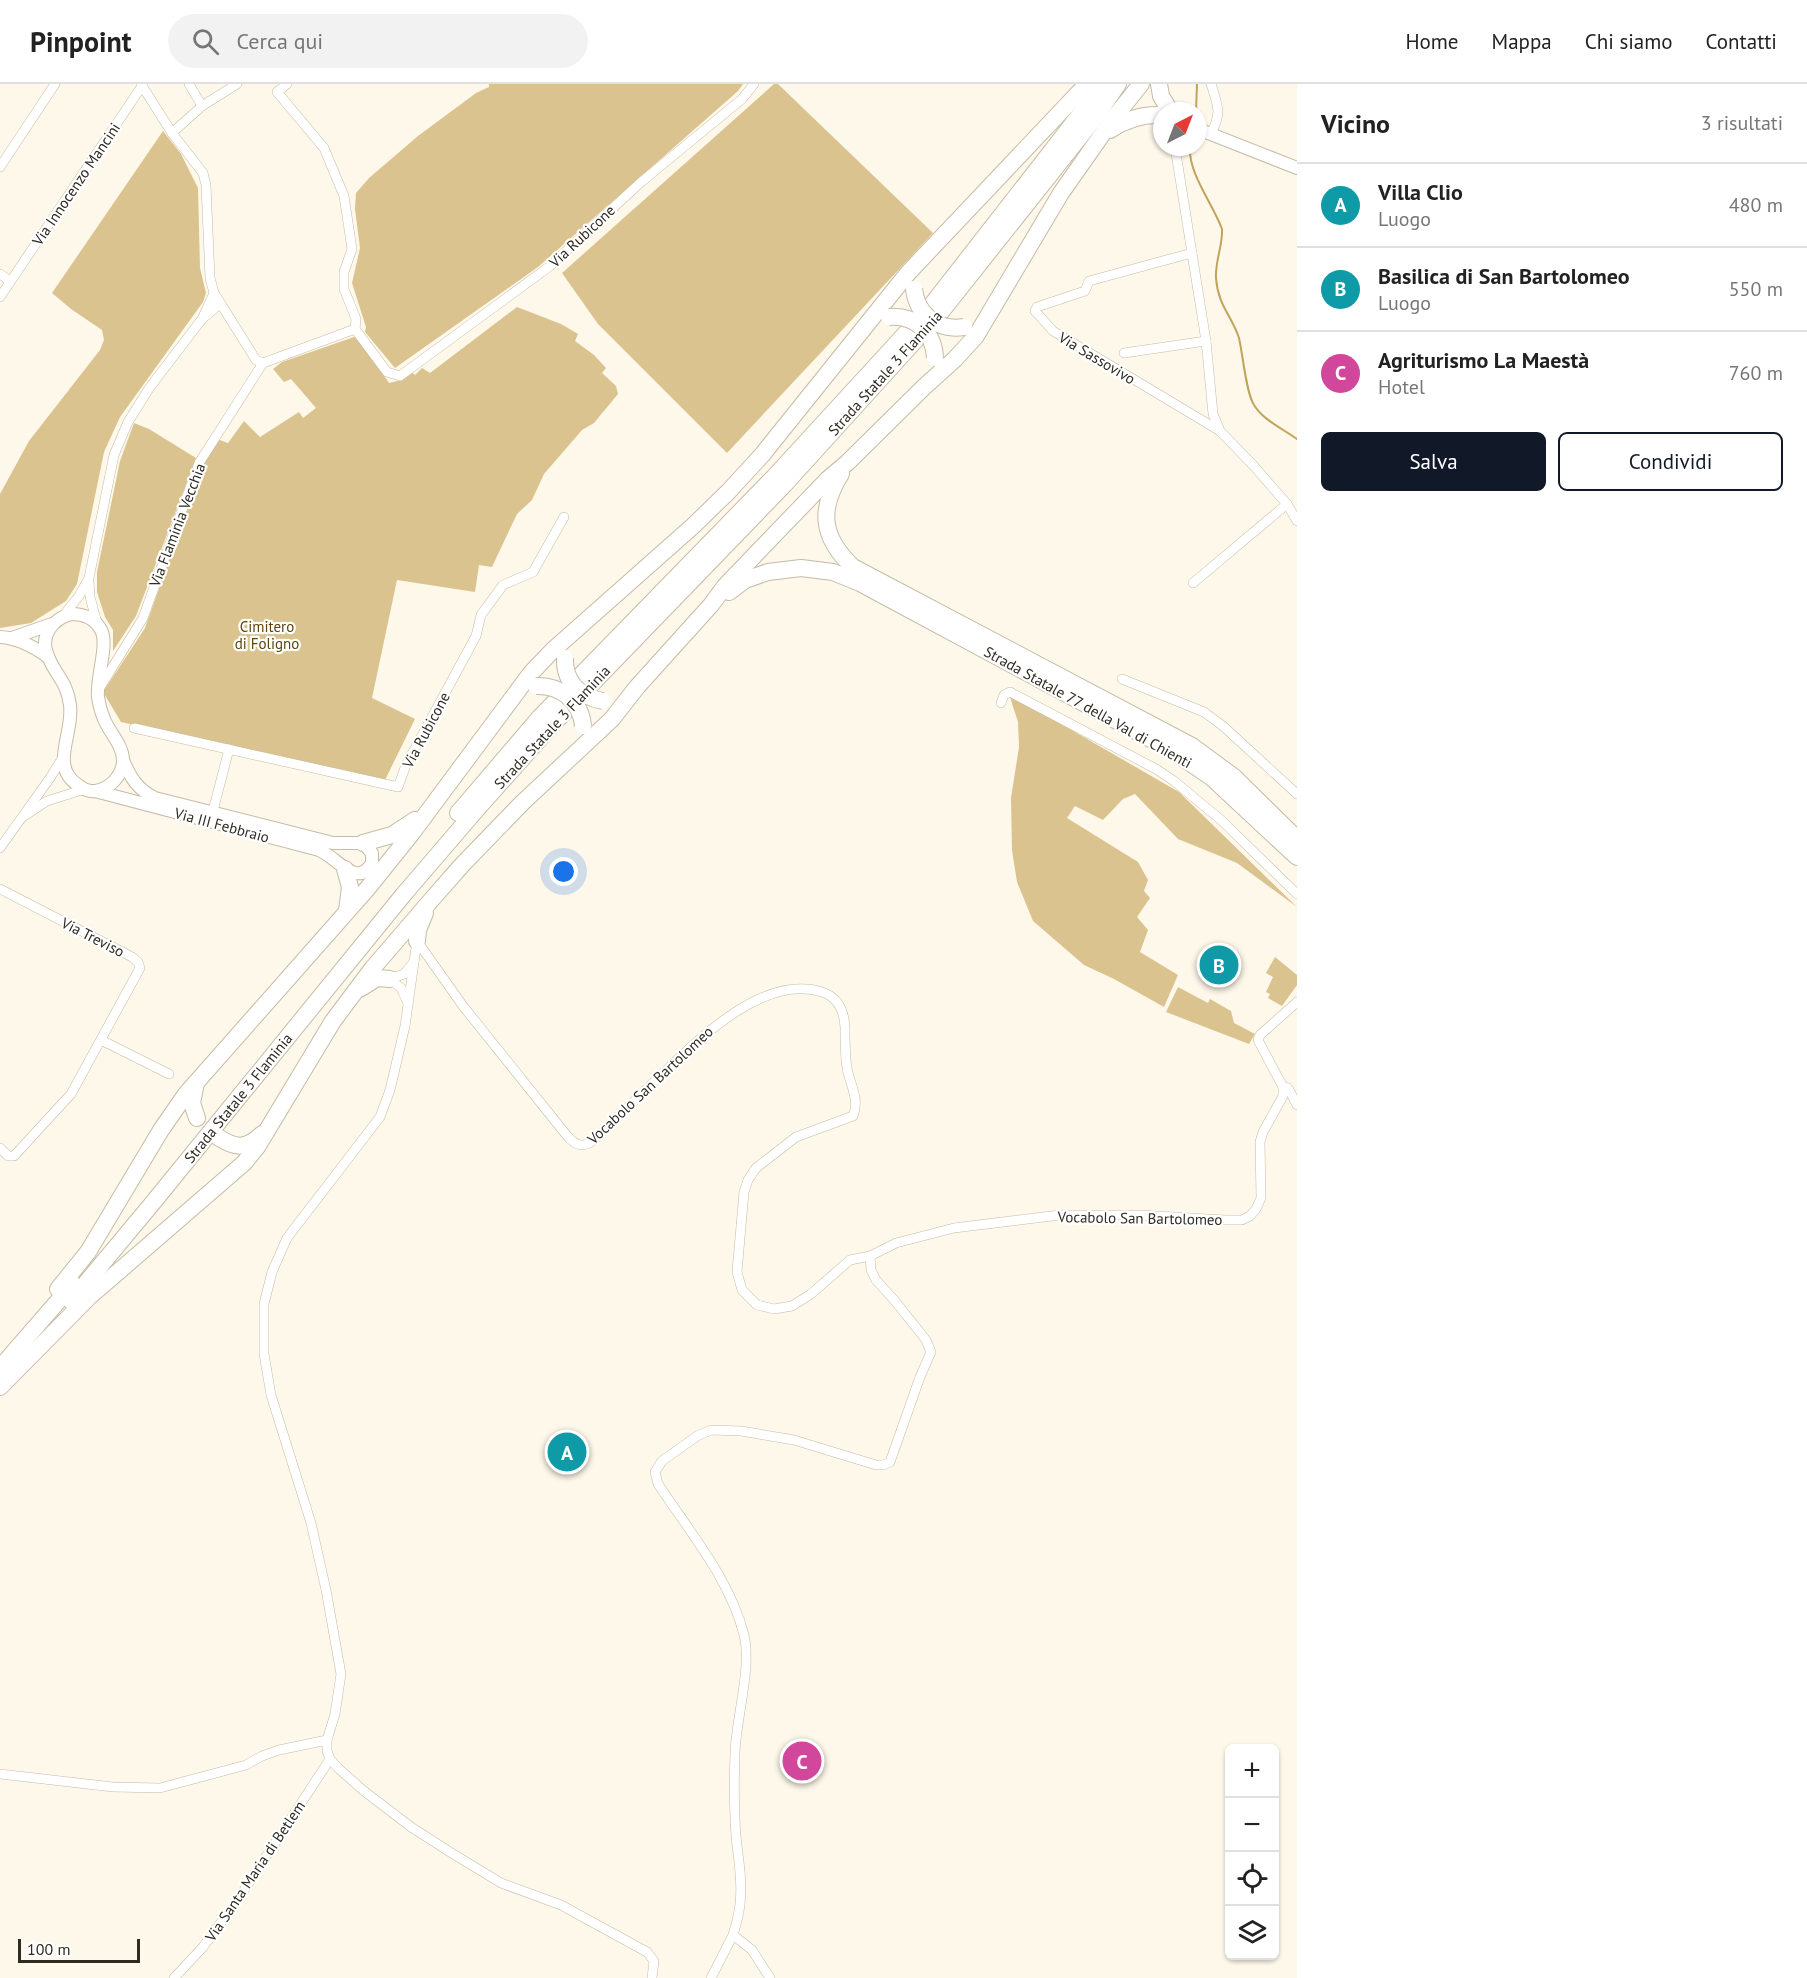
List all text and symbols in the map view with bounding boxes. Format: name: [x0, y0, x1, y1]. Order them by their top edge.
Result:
search box: [168, 14, 588, 68]
text: Pinpoint: [30, 23, 132, 60]
icon: search: [189, 25, 222, 58]
text: Cerca qui: [237, 27, 323, 55]
text: Home: [1405, 28, 1459, 55]
text: Mappa: [1492, 28, 1552, 55]
text: Chi siamo: [1585, 28, 1673, 55]
text: Contatti: [1706, 28, 1777, 55]
north arrow: [1153, 102, 1207, 156]
text: Vicino: [1321, 107, 1390, 140]
text: 3 risultati: [1701, 110, 1783, 136]
street label: Via Innocenzo Mancini: [27, 119, 124, 250]
text: Villa Clio: [1378, 178, 1463, 206]
text: A: [1334, 192, 1347, 218]
text: 480 m: [1729, 192, 1783, 218]
street label: Via Rubicone: [544, 201, 619, 272]
text: Luogo: [1378, 206, 1431, 232]
text: Basilica di San Bartolomeo: [1378, 262, 1630, 290]
text: B: [1335, 276, 1346, 302]
text: 550 m: [1729, 276, 1783, 302]
text: Luogo: [1378, 290, 1431, 316]
street label: Strada Statale 3 Flaminia: [824, 307, 946, 439]
street label: Via Sassovivo: [1054, 327, 1139, 388]
text: Agriturismo La Maestà: [1378, 346, 1589, 374]
text: C: [1335, 360, 1346, 386]
text: 760 m: [1729, 360, 1783, 386]
text: Hotel: [1378, 374, 1425, 400]
button: Salva: [1321, 432, 1546, 491]
button: Condividi: [1558, 432, 1783, 491]
street label: Via Flaminia Vecchia: [144, 460, 209, 590]
park label: Cimitero di Foligno: [235, 617, 299, 653]
street label: Strada Statale 77 della Val di Chienti: [981, 642, 1195, 772]
street label: Strada Statale 3 Flaminia: [490, 661, 614, 793]
street label: Via Rubicone: [398, 689, 454, 772]
street label: Via III Febbraio: [172, 803, 271, 847]
your location: [549, 857, 578, 886]
street label: Via Treviso: [57, 913, 128, 961]
pin: B: [1200, 942, 1238, 988]
street label: Vocabolo San Bartolomeo: [582, 1022, 717, 1149]
street label: Strada Statale 3 Flaminia: [180, 1029, 296, 1167]
street label: Vocabolo San Bartolomeo: [1056, 1207, 1223, 1229]
pin: A: [548, 1430, 586, 1474]
pin: C: [782, 1738, 822, 1784]
map controls: [1225, 1744, 1279, 1960]
button: +: [1225, 1744, 1279, 1798]
street label: Via Santa Maria di Betlem: [200, 1797, 309, 1946]
button: −: [1225, 1798, 1279, 1852]
button: locate: [1225, 1852, 1279, 1906]
button: layers: [1225, 1906, 1279, 1960]
scale bar: [18, 1936, 140, 1964]
text: 100 m: [27, 1939, 70, 1959]

